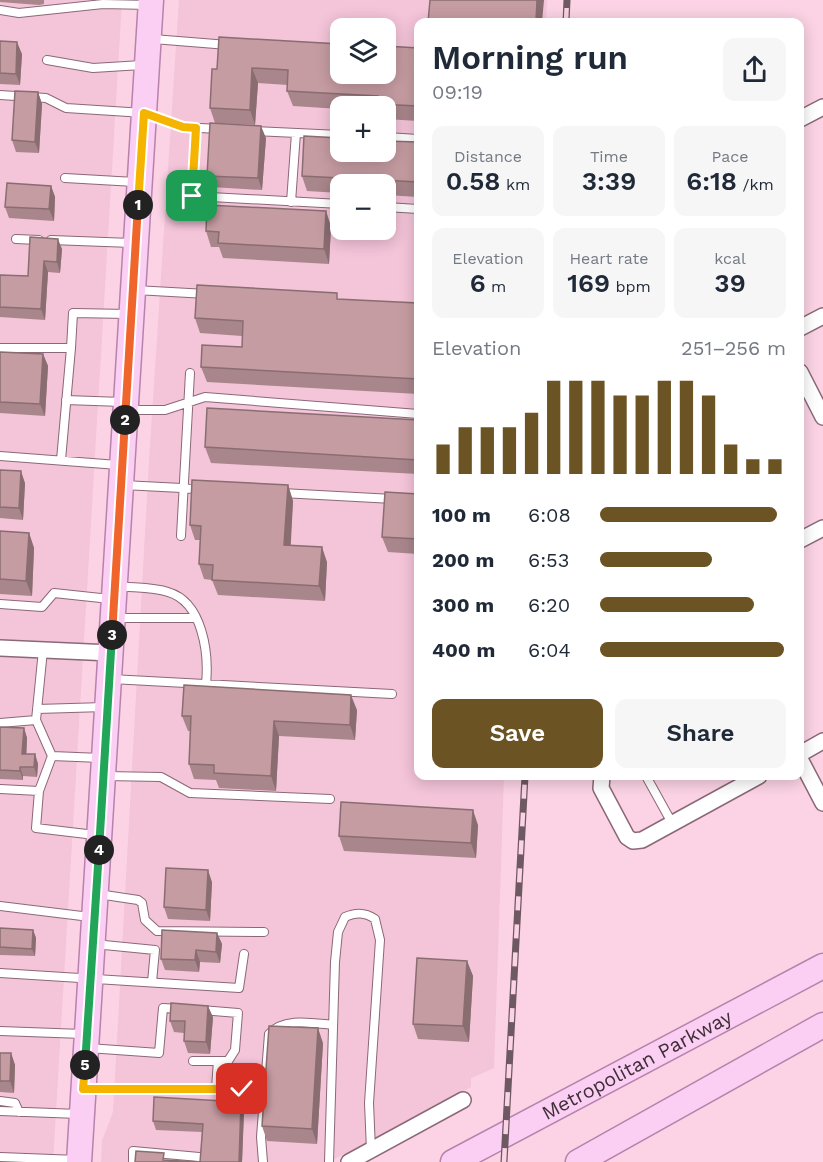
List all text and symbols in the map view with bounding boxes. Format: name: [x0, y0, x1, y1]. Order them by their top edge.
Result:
map controls: [330, 18, 396, 240]
button: layers: [330, 18, 396, 84]
text: Morning run: [432, 38, 628, 77]
button: share: [723, 38, 786, 101]
text: 09:19: [432, 80, 483, 104]
button: +: [330, 96, 396, 162]
text: Distance: [454, 147, 522, 166]
text: Time: [590, 147, 628, 166]
text: Pace: [711, 147, 749, 166]
text: 0.58: [446, 166, 501, 196]
text: 3:39: [582, 166, 636, 196]
text: 6:18: [686, 166, 737, 196]
pin: [166, 170, 217, 221]
button: −: [330, 174, 396, 240]
text: km: [501, 175, 530, 194]
text: /km: [737, 175, 774, 194]
icon: arrive: [175, 179, 208, 212]
pin: 1: [123, 190, 153, 220]
text: 1: [135, 195, 141, 214]
text: Elevation: [452, 249, 524, 268]
text: Heart rate: [569, 249, 649, 268]
text: kcal: [714, 249, 746, 268]
text: 6: [470, 268, 486, 298]
text: 169: [567, 268, 610, 298]
text: 39: [714, 268, 746, 298]
text: m: [486, 277, 506, 296]
text: bpm: [610, 277, 651, 296]
text: Elevation: [432, 336, 521, 360]
text: 251–256 m: [681, 336, 786, 360]
pin: 2: [110, 405, 140, 435]
text: 2: [120, 410, 130, 429]
text: 100 m: [432, 503, 491, 527]
text: 6:08: [528, 503, 571, 527]
text: 200 m: [432, 548, 494, 572]
text: 6:53: [528, 548, 569, 572]
text: 300 m: [432, 593, 494, 617]
text: 6:20: [528, 593, 570, 617]
pin: 3: [97, 620, 127, 650]
text: 3: [107, 625, 117, 644]
text: 400 m: [432, 638, 495, 662]
text: 6:04: [528, 638, 571, 662]
button: Save: [432, 699, 603, 768]
button: Share: [615, 699, 786, 768]
pin: 4: [84, 835, 114, 865]
text: 4: [94, 840, 104, 859]
street label: Metropolitan Parkway: [538, 1004, 737, 1125]
pin: 5: [70, 1050, 100, 1080]
text: 5: [80, 1055, 90, 1074]
pin: [216, 1063, 267, 1114]
icon: check: [225, 1072, 258, 1105]

